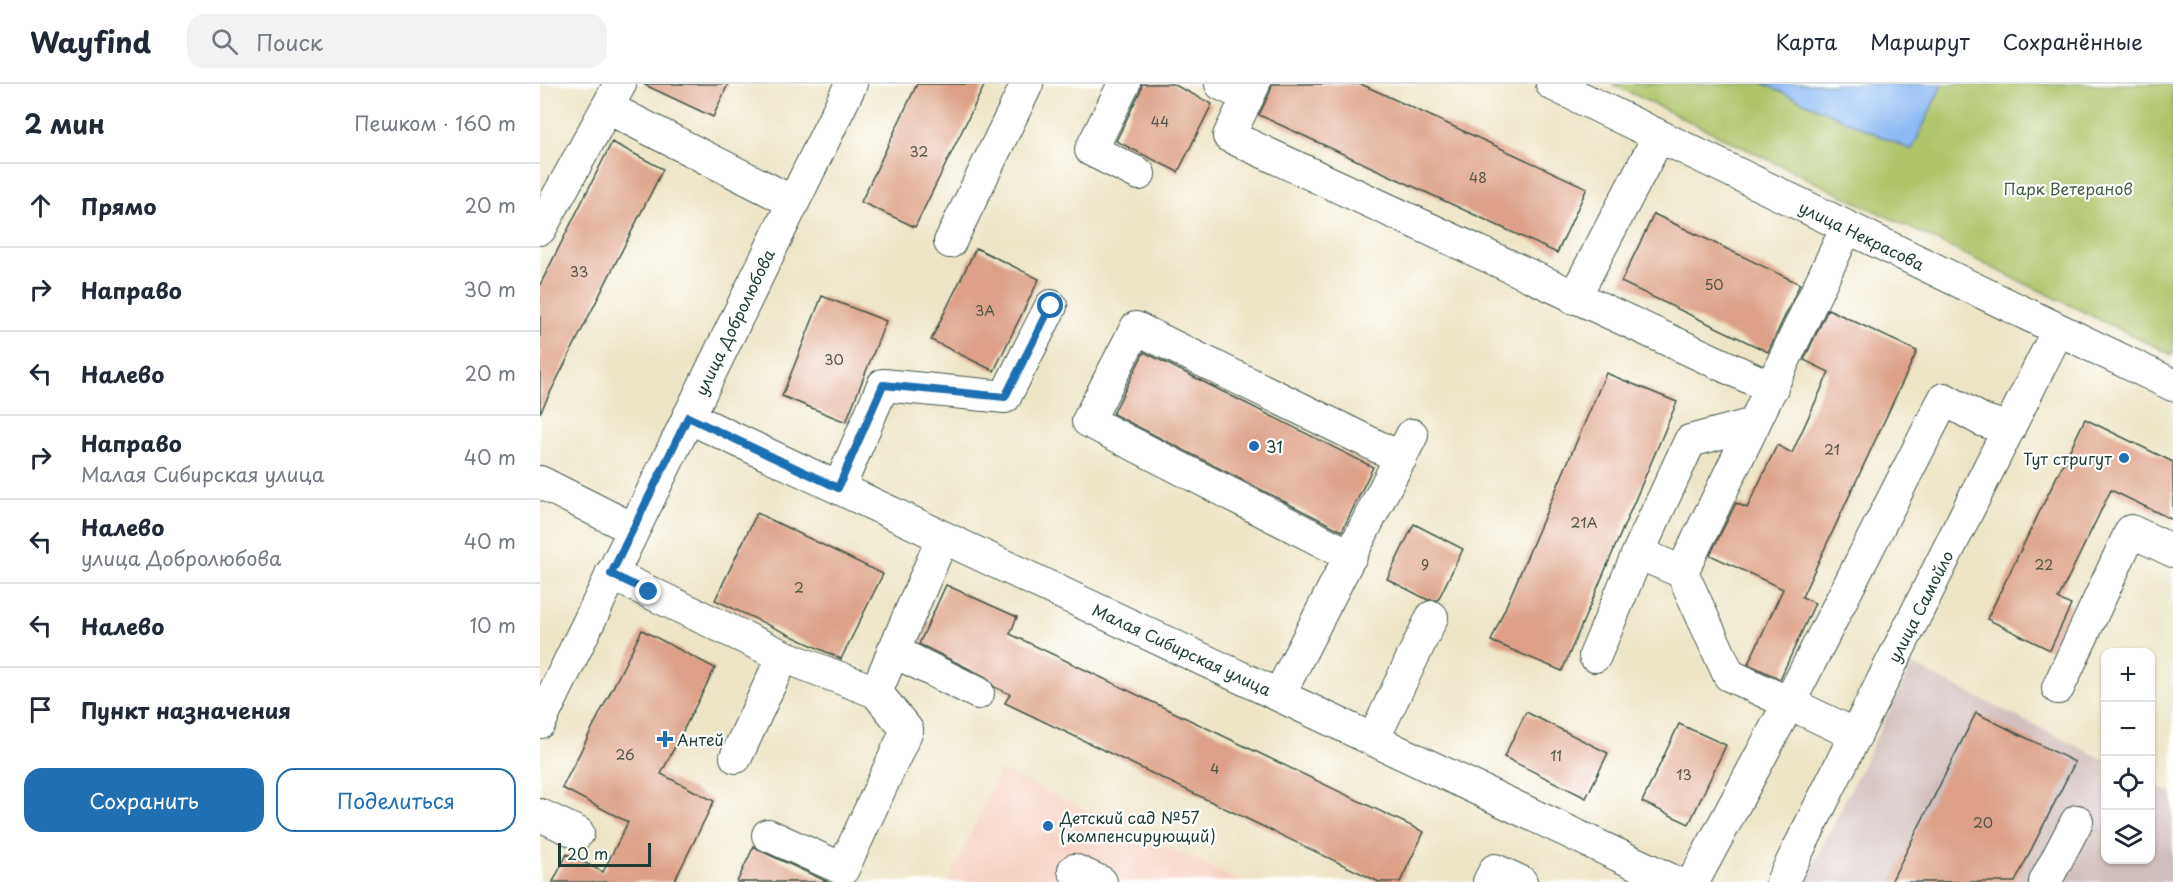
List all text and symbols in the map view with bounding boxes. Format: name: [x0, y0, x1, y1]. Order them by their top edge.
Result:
search box: [187, 14, 607, 68]
text: Wayfind: [30, 20, 151, 63]
icon: search: [208, 25, 241, 58]
text: Поиск: [256, 25, 323, 58]
text: Карта: [1776, 25, 1837, 57]
text: Маршрут: [1870, 25, 1970, 57]
text: Сохранённые: [2003, 25, 2143, 57]
text: 2 мин: [24, 104, 105, 143]
text: Пешком · 160 m: [354, 108, 516, 138]
house number: 44: [1151, 111, 1169, 132]
house number: 32: [910, 141, 928, 162]
house number: 48: [1469, 167, 1487, 188]
park label: Парк Ветеранов: [2003, 176, 2133, 200]
icon: ahead: [24, 189, 57, 222]
text: Прямо: [81, 189, 156, 222]
text: 20 m: [464, 190, 516, 220]
street label: улица Некрасова: [1795, 194, 1929, 276]
street label: улица Добролюбова: [688, 245, 780, 399]
house number: 33: [570, 261, 588, 282]
icon: right: [24, 273, 57, 306]
text: Направо: [81, 273, 182, 306]
text: 30 m: [463, 274, 516, 304]
house number: 50: [1704, 274, 1724, 295]
route start: [1037, 292, 1063, 318]
house number: 3А: [975, 300, 995, 321]
house number: 30: [824, 349, 844, 370]
icon: left: [24, 357, 57, 390]
text: Налево: [81, 357, 164, 390]
text: 20 m: [464, 358, 516, 388]
text: Направо: [81, 426, 182, 459]
place label: 31: [1266, 434, 1283, 458]
marker: 31: [1247, 439, 1261, 453]
house number: 21: [1824, 439, 1840, 460]
icon: right: [24, 441, 57, 474]
text: 40 m: [464, 442, 516, 472]
place label: Тут стригут: [2023, 446, 2112, 470]
marker: Тут стригут: [2117, 451, 2131, 465]
text: Малая Сибирская улица: [81, 459, 324, 489]
text: Налево: [81, 510, 164, 543]
house number: 21А: [1571, 512, 1598, 533]
icon: left: [24, 525, 57, 558]
text: 40 m: [464, 526, 516, 556]
text: улица Добролюбова: [81, 543, 281, 573]
street label: улица Самойло: [1881, 546, 1959, 666]
house number: 9: [1421, 554, 1429, 575]
house number: 22: [2035, 554, 2053, 575]
house number: 2: [794, 577, 804, 598]
route end: [635, 578, 661, 604]
street label: Малая Сибирская улица: [1089, 597, 1275, 701]
icon: left: [24, 609, 57, 642]
text: Налево: [81, 609, 164, 642]
text: 10 m: [469, 610, 516, 640]
map controls: [2101, 648, 2155, 864]
button: +: [2101, 648, 2155, 702]
icon: arrive: [24, 693, 57, 726]
text: Пункт назначения: [81, 693, 291, 726]
button: −: [2101, 702, 2155, 756]
place label: Антей: [677, 727, 724, 751]
marker: Антей: [658, 732, 672, 746]
house number: 26: [615, 744, 635, 765]
house number: 11: [1550, 745, 1562, 766]
button: locate: [2101, 756, 2155, 810]
house number: 4: [1210, 758, 1220, 779]
house number: 13: [1676, 764, 1692, 785]
button: Сохранить: [24, 768, 264, 832]
button: Поделиться: [276, 768, 516, 832]
place label: Детский сад №57 (компенсирующий): [1059, 805, 1216, 847]
button: layers: [2101, 810, 2155, 864]
house number: 20: [1973, 812, 1993, 833]
marker: Детский сад №57 (компенсирующий): [1041, 819, 1055, 833]
scale bar: [558, 840, 651, 868]
text: 20 m: [567, 841, 608, 865]

